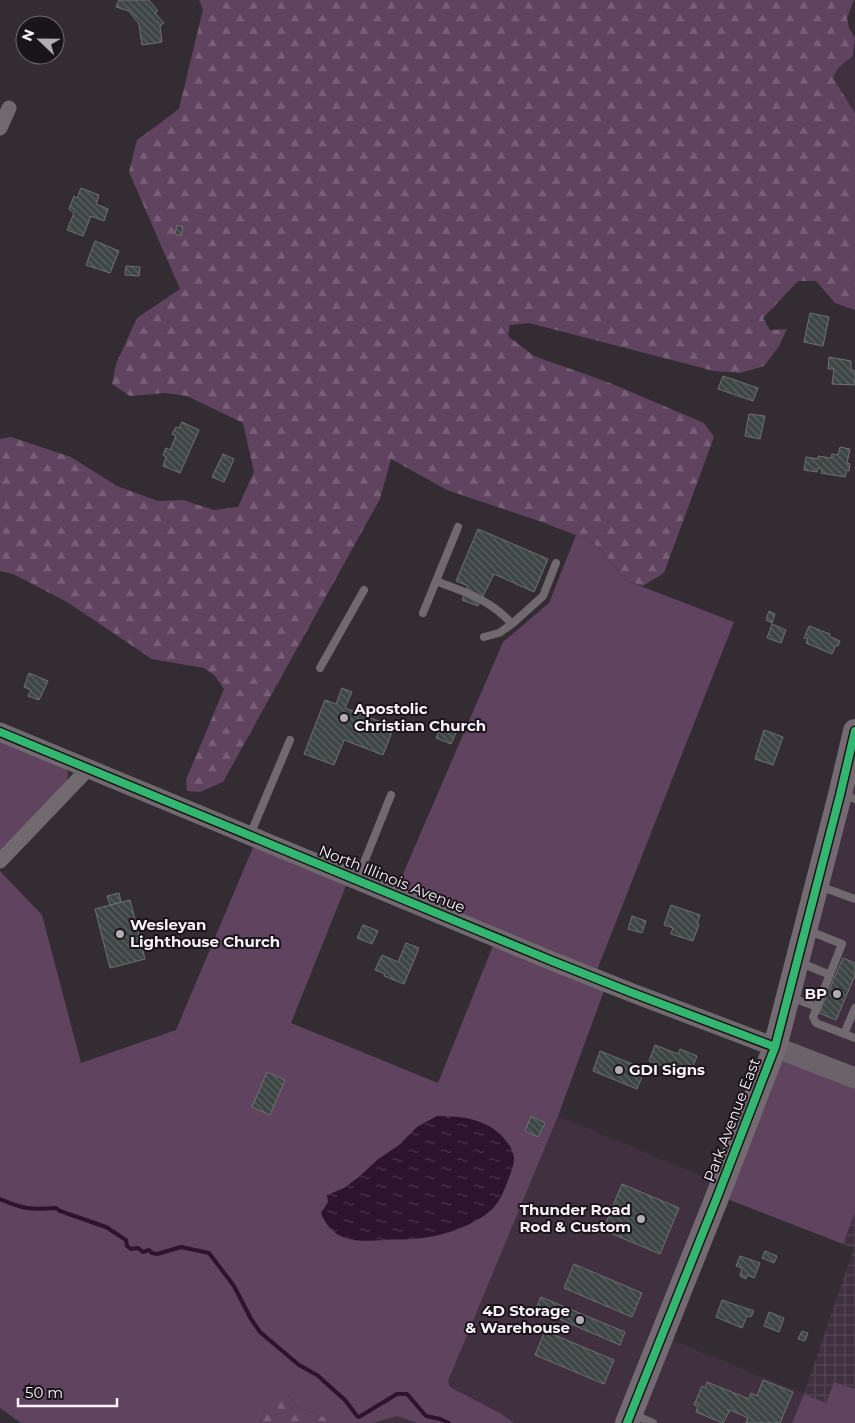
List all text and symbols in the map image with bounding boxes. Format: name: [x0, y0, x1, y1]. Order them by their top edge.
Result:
north arrow: [15, 15, 65, 65]
text: N: [17, 27, 38, 44]
place label: Apostolic Christian Church: [353, 699, 486, 735]
marker: Apostolic Christian Church: [338, 712, 350, 724]
street label: North Illinois Avenue: [316, 840, 468, 917]
place label: Wesleyan Lighthouse Church: [130, 915, 280, 951]
marker: Wesleyan Lighthouse Church: [114, 928, 126, 940]
place label: BP: [805, 984, 827, 1003]
marker: BP: [831, 988, 843, 1000]
street label: Park Avenue East: [699, 1055, 764, 1184]
place label: GDI Signs: [629, 1060, 705, 1079]
marker: GDI Signs: [613, 1064, 625, 1076]
place label: Thunder Road Rod & Custom: [520, 1200, 631, 1236]
marker: Thunder Road Rod & Custom: [635, 1213, 647, 1225]
place label: 4D Storage & Warehouse: [465, 1301, 570, 1337]
marker: 4D Storage & Warehouse: [574, 1314, 586, 1326]
scale bar: [18, 1376, 116, 1408]
text: 50 m: [25, 1383, 63, 1402]

